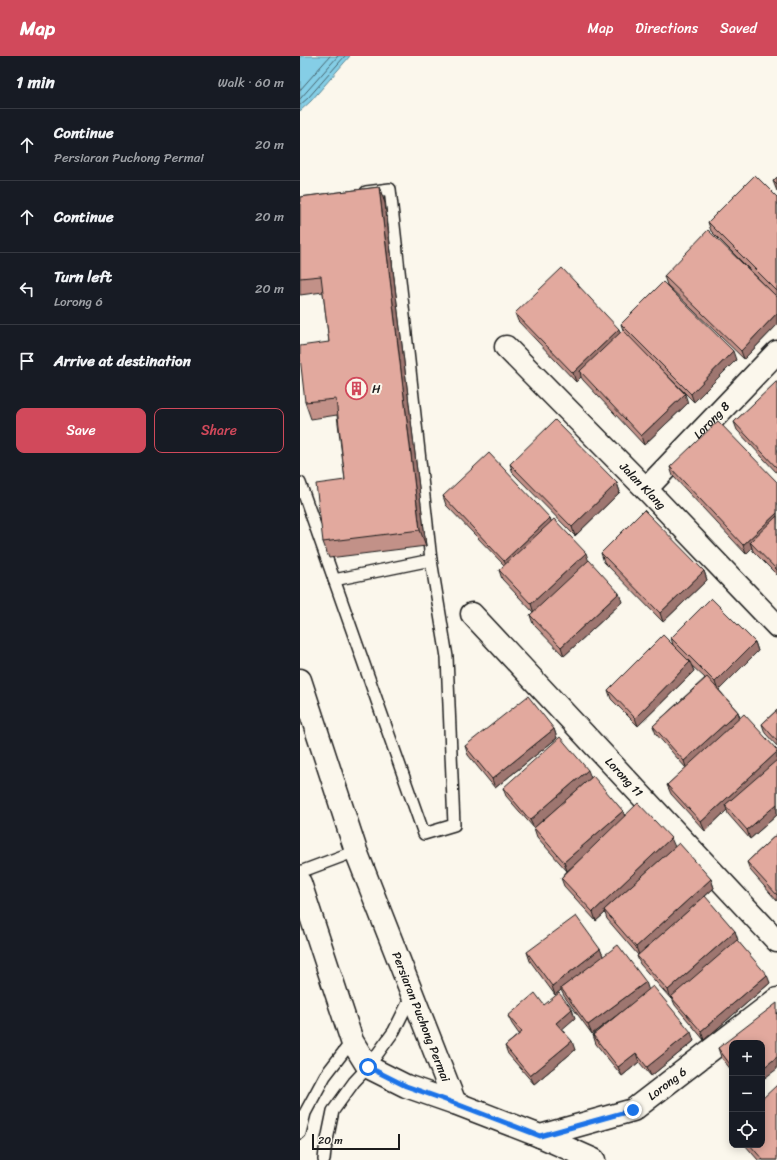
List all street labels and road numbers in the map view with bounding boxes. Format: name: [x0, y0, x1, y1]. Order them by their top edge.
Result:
street label: Lorong 8: [688, 396, 735, 444]
street label: Jalan Klang: [613, 456, 672, 515]
street label: Lorong 11: [599, 752, 649, 802]
street label: Persiaran Puchong Permai: [386, 948, 457, 1086]
street label: Lorong 6: [642, 1061, 692, 1106]

